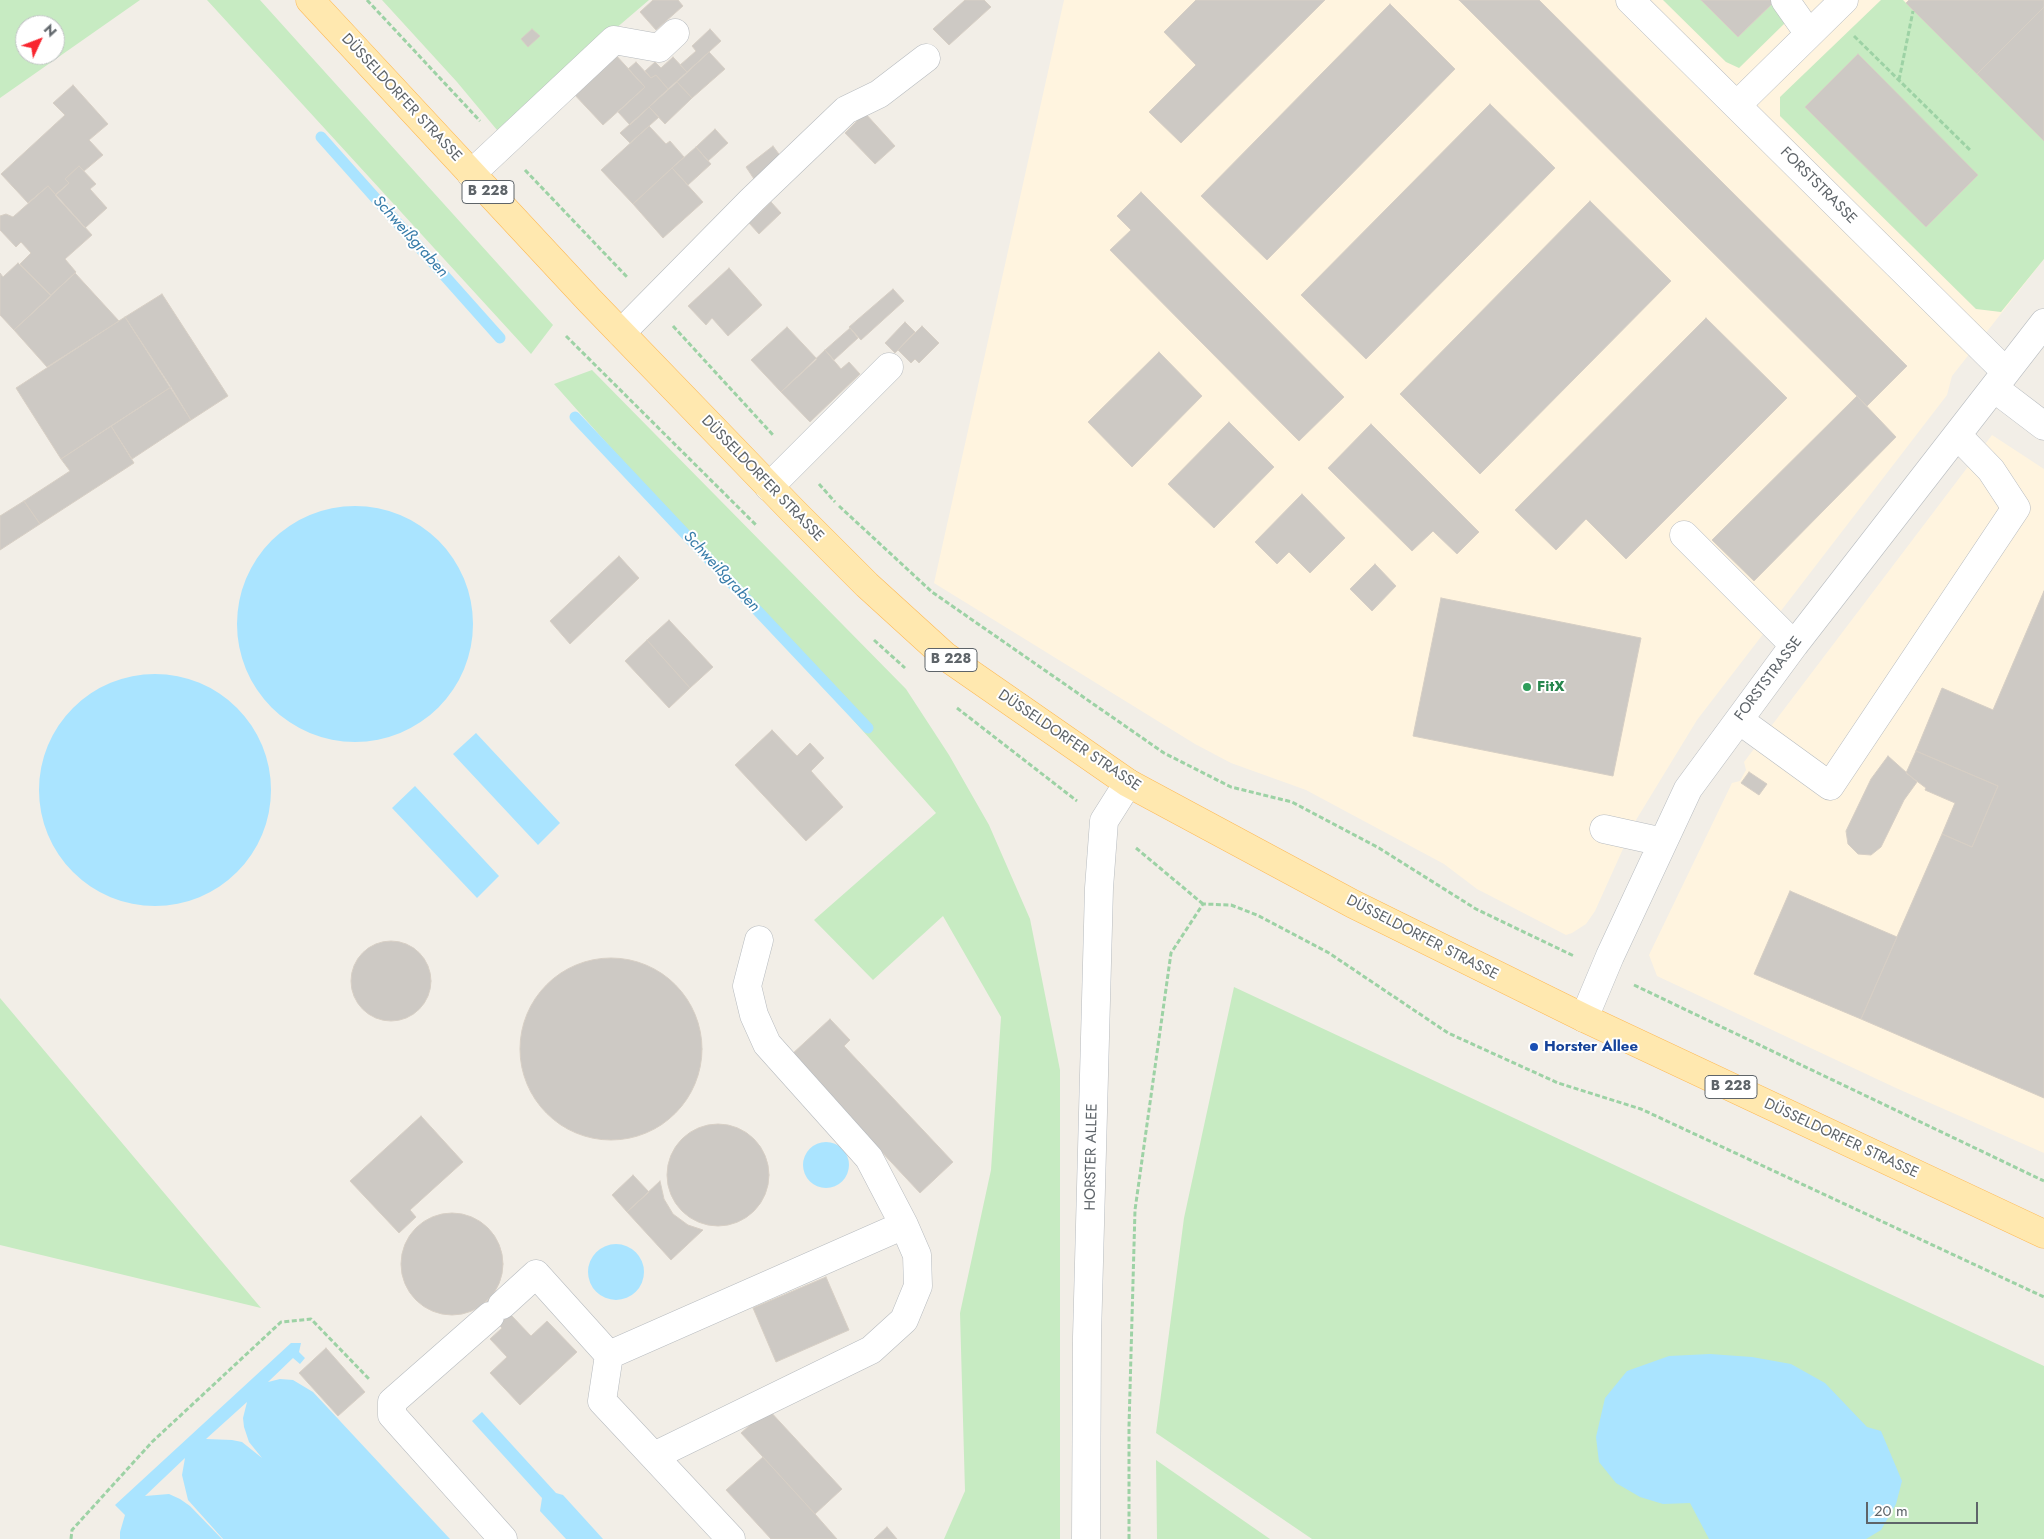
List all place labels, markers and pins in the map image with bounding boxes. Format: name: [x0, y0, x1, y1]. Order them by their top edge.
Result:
place label: FitX: [1537, 678, 1564, 696]
marker: FitX: [1521, 681, 1533, 693]
place label: Horster Allee: [1544, 1038, 1638, 1056]
marker: Horster Allee: [1528, 1041, 1540, 1053]

